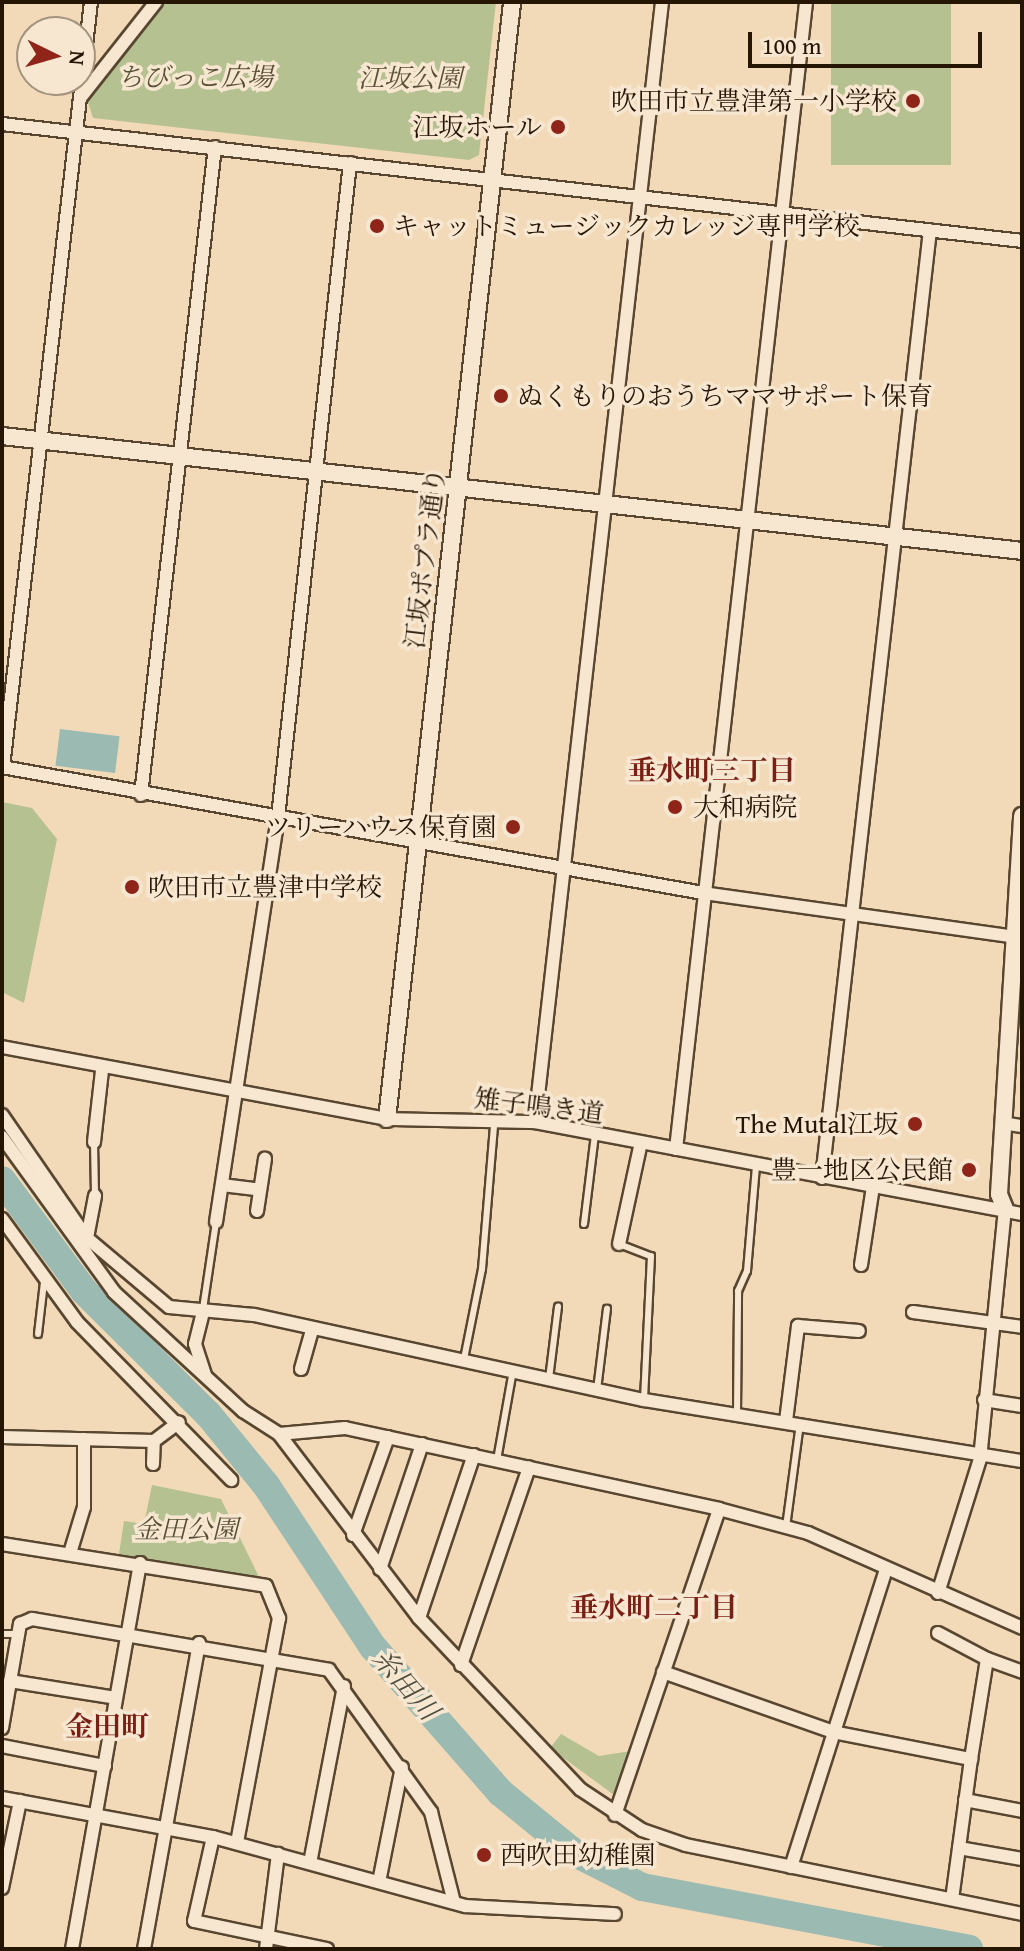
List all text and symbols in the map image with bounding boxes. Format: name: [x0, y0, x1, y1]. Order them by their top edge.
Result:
north arrow: [16, 16, 96, 96]
scale bar: [752, 16, 986, 66]
text: 100 m: [762, 28, 822, 63]
text: N: [61, 49, 94, 67]
park label: ちびっこ広場: [117, 61, 273, 93]
park label: 江坂公園: [358, 62, 462, 94]
place label: 吹田市立豊津第一小学校: [611, 85, 897, 117]
marker: 吹田市立豊津第一小学校: [904, 92, 922, 110]
place label: 江坂ホール: [412, 111, 542, 143]
marker: 江坂ホール: [549, 118, 567, 136]
place label: キャットミュージックカレッジ専門学校: [393, 210, 861, 242]
marker: キャットミュージックカレッジ専門学校: [368, 217, 386, 235]
place label: ぬくもりのおうちママサポート保育: [517, 380, 933, 412]
marker: ぬくもりのおうちママサポート保育: [492, 387, 510, 405]
street label: 江坂ポプラ通り: [398, 466, 452, 650]
district label: 垂水町三丁目: [628, 753, 796, 787]
place label: 大和病院: [693, 791, 797, 823]
marker: 大和病院: [664, 796, 686, 818]
place label: ツリーハウス保育園: [263, 811, 497, 843]
marker: ツリーハウス保育園: [504, 818, 522, 836]
place label: 吹田市立豊津中学校: [148, 871, 382, 903]
marker: 吹田市立豊津中学校: [123, 878, 141, 896]
street label: 雉子鳴き道: [473, 1083, 605, 1129]
place label: The Mutal江坂: [736, 1108, 899, 1140]
marker: The Mutal江坂: [906, 1115, 924, 1133]
place label: 豊一地区公民館: [771, 1154, 953, 1186]
marker: 豊一地区公民館: [960, 1161, 978, 1179]
park label: 金田公園: [134, 1513, 238, 1545]
district label: 垂水町二丁目: [570, 1590, 738, 1624]
water label: 糸田川: [366, 1641, 446, 1727]
district label: 金田町: [65, 1709, 149, 1743]
place label: 西吹田幼稚園: [500, 1839, 656, 1871]
marker: 西吹田幼稚園: [475, 1846, 493, 1864]

